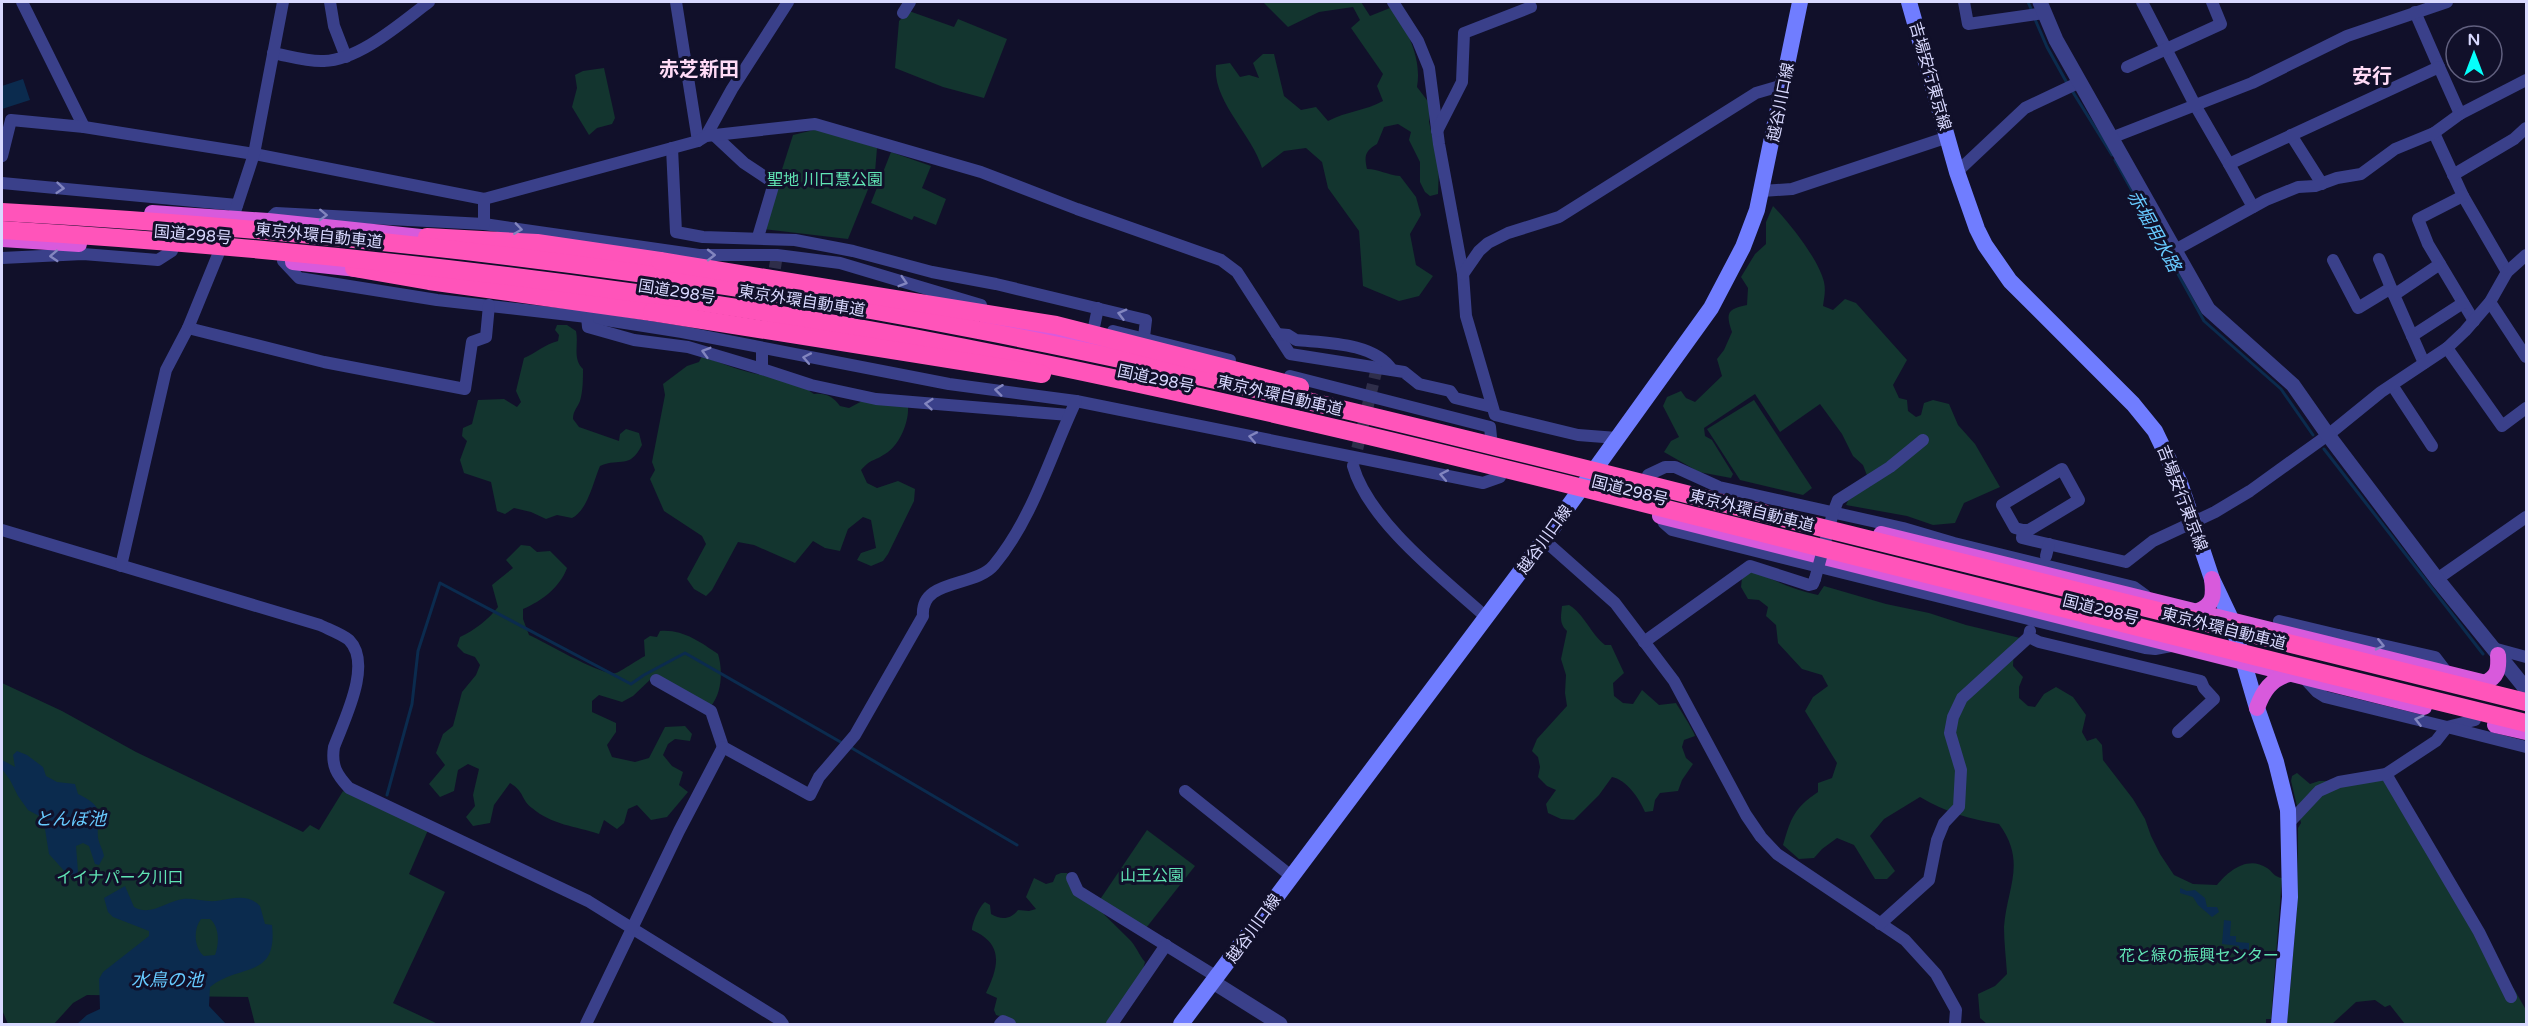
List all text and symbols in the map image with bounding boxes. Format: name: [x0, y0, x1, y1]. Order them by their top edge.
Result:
street label: 吉場安行東京線: [1905, 20, 1955, 133]
north arrow: [2444, 24, 2504, 84]
text: N: [2468, 30, 2480, 50]
district label: 赤芝新田: [659, 58, 739, 82]
street label: 越谷川口線: [1764, 61, 1798, 143]
district label: 安行: [2352, 65, 2392, 89]
park label: 聖地 川口慧公園: [767, 170, 883, 190]
one-way arrow: [55, 181, 64, 194]
water label: 赤堀用水路: [2123, 186, 2186, 277]
one-way arrow: [319, 208, 328, 221]
street label: 東京外環自動車道: [254, 219, 384, 253]
street label: 国道298号: [153, 222, 233, 248]
one-way arrow: [513, 222, 522, 234]
one-way arrow: [49, 249, 58, 262]
one-way arrow: [707, 249, 716, 261]
one-way arrow: [897, 275, 908, 287]
street label: 国道298号: [637, 276, 717, 308]
street label: 東京外環自動車道: [737, 281, 867, 321]
one-way arrow: [1117, 308, 1127, 321]
one-way arrow: [701, 347, 712, 359]
one-way arrow: [802, 352, 811, 364]
street label: 国道298号: [1115, 361, 1196, 397]
street label: 東京外環自動車道: [1215, 372, 1344, 420]
one-way arrow: [994, 384, 1004, 397]
one-way arrow: [925, 397, 934, 410]
one-way arrow: [1248, 431, 1258, 444]
street label: 吉場安行東京線: [2153, 442, 2211, 554]
one-way arrow: [1439, 469, 1449, 482]
street label: 国道298号: [1589, 472, 1670, 510]
street label: 東京外環自動車道: [1687, 486, 1816, 536]
street label: 越谷川口線: [1513, 501, 1576, 578]
street label: 国道298号: [2060, 591, 2141, 629]
street label: 東京外環自動車道: [2159, 604, 2288, 654]
one-way arrow: [2375, 637, 2385, 650]
one-way arrow: [2414, 715, 2424, 728]
water label: とんぼ池: [34, 808, 108, 830]
park label: 山王公園: [1120, 866, 1184, 886]
park label: イイナパーク川口: [56, 868, 184, 888]
street label: 越谷川口線: [1222, 890, 1285, 967]
park label: 花と緑の振興センター: [2119, 946, 2279, 966]
water label: 水鳥の池: [131, 969, 205, 991]

